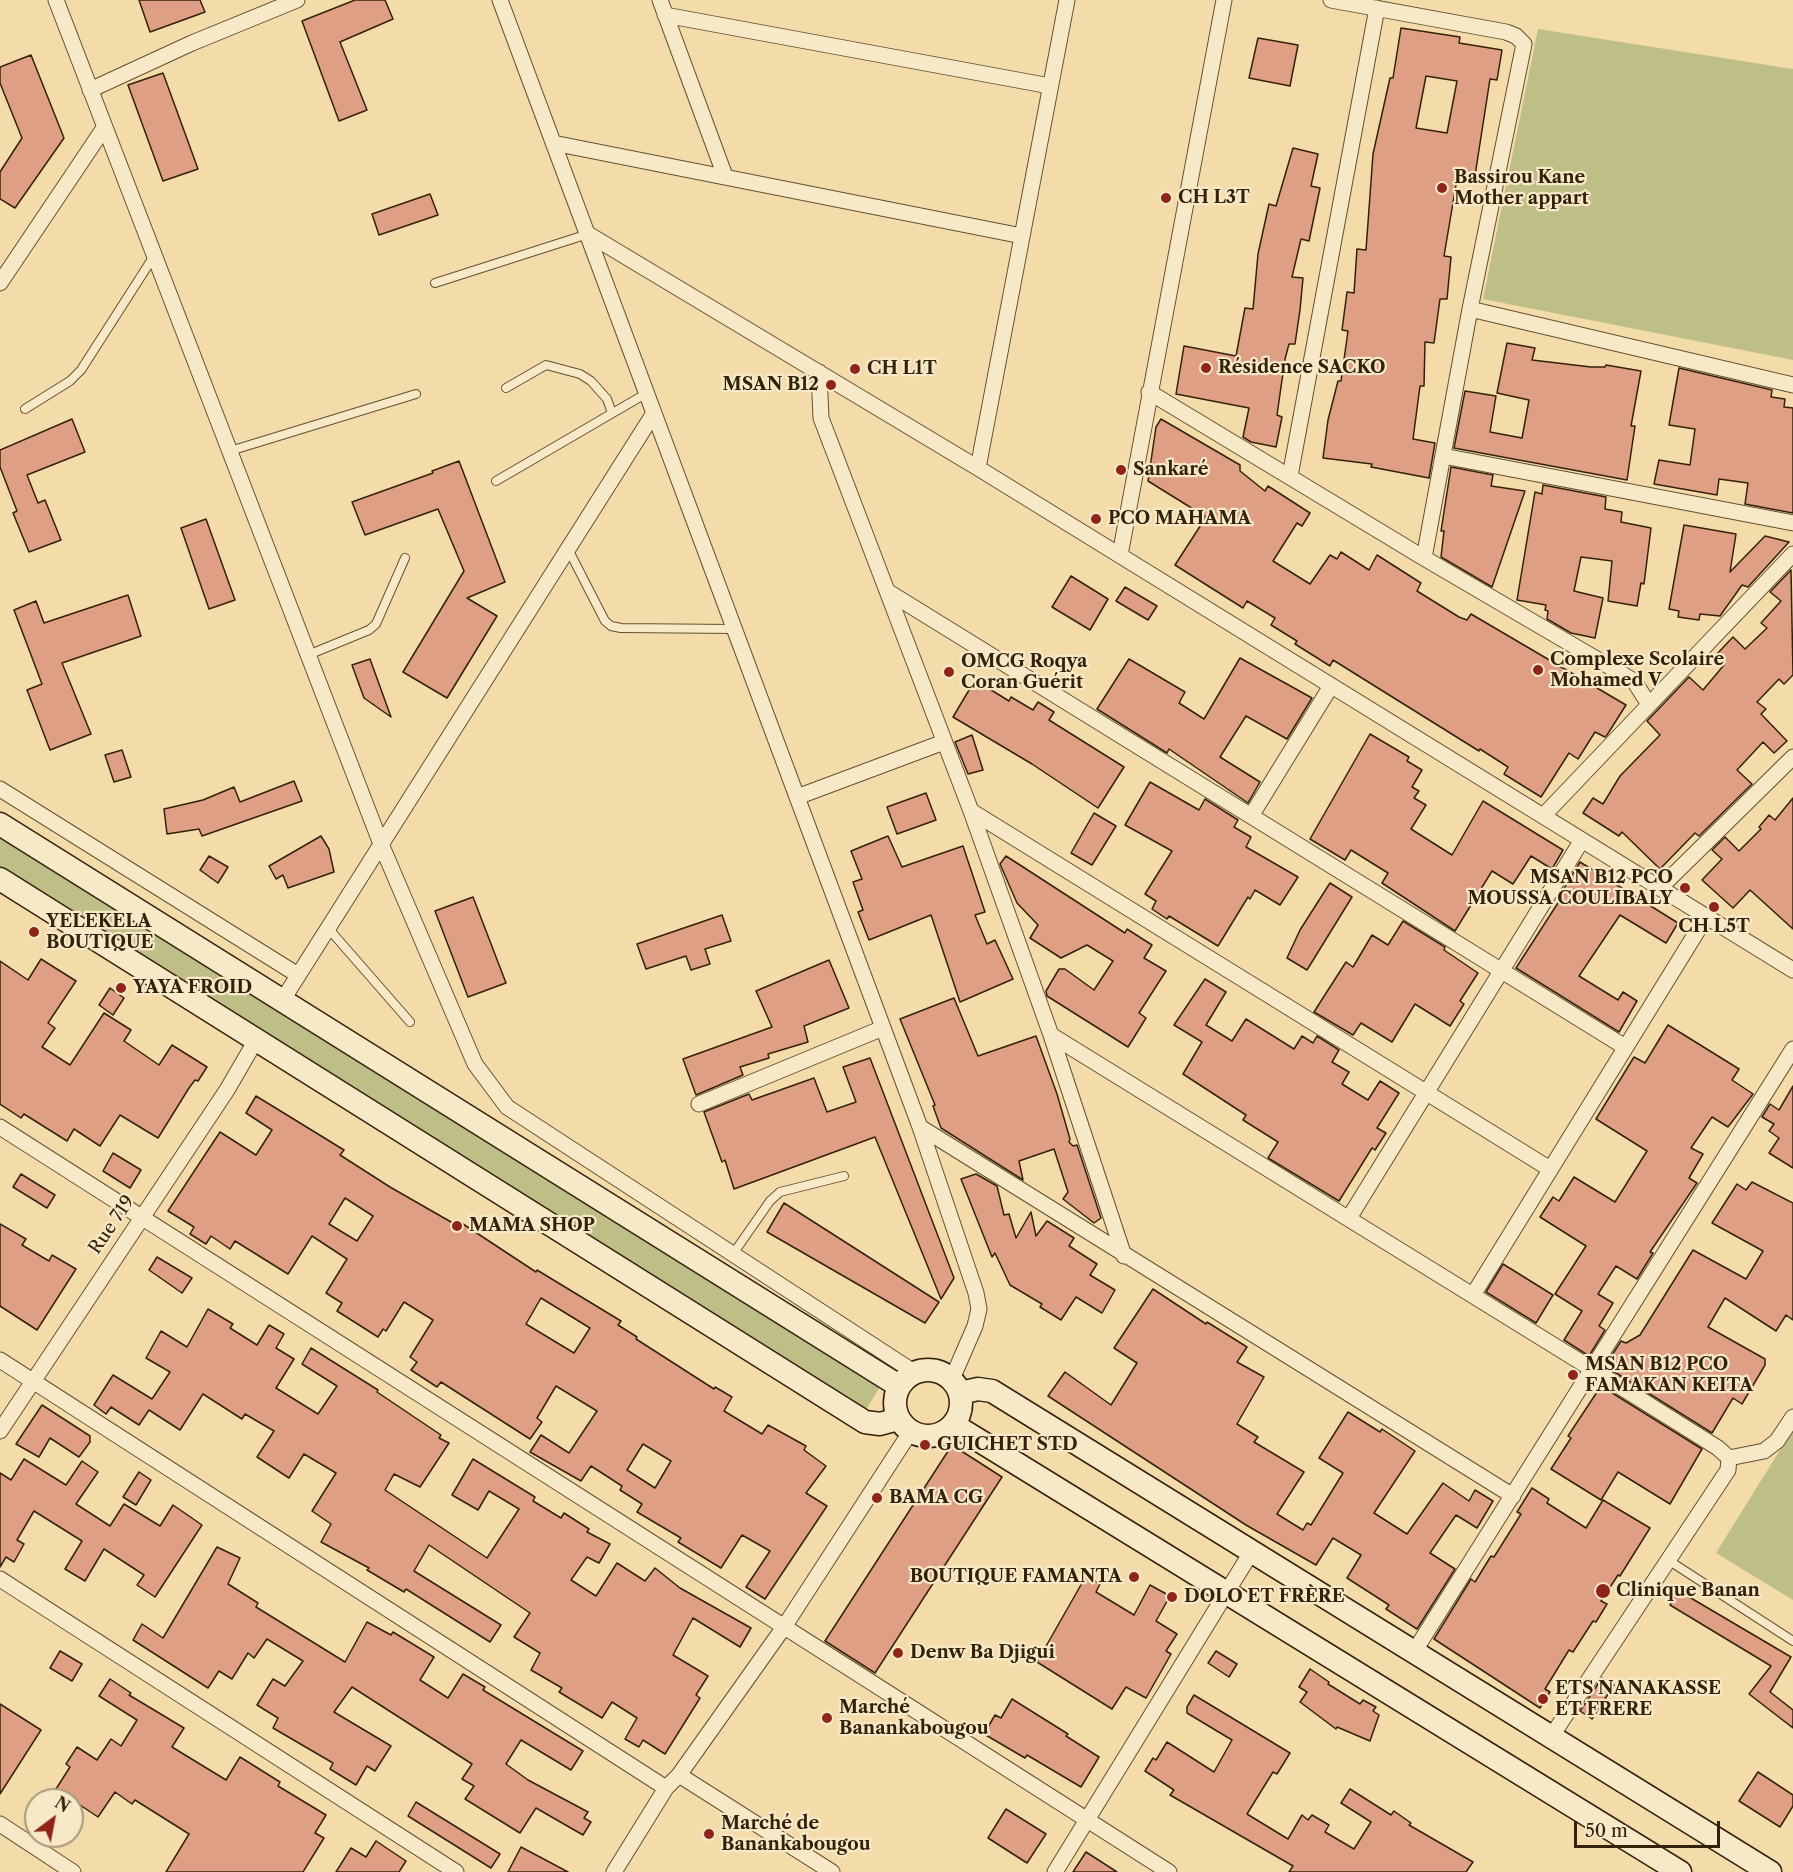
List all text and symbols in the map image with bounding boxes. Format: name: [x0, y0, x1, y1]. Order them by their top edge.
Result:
place label: Bassirou Kane Mother appart: [1454, 167, 1589, 210]
marker: Bassirou Kane Mother appart: [1435, 181, 1449, 195]
place label: CH L3T: [1178, 187, 1250, 209]
marker: CH L3T: [1159, 191, 1173, 205]
place label: Résidence SACKO: [1218, 357, 1386, 379]
place label: CH L1T: [867, 358, 937, 380]
marker: Résidence SACKO: [1199, 361, 1213, 375]
marker: CH L1T: [848, 362, 862, 376]
place label: MSAN B12: [723, 374, 819, 396]
marker: MSAN B12: [824, 378, 838, 392]
place label: Sankaré: [1133, 459, 1209, 481]
marker: Sankaré: [1114, 463, 1128, 477]
place label: PCO MAHAMA: [1108, 508, 1251, 530]
marker: PCO MAHAMA: [1089, 512, 1103, 526]
place label: Complexe Scolaire Mohamed V: [1550, 649, 1724, 692]
place label: OMCG Roqya Coran Guérit: [961, 651, 1088, 694]
marker: Complexe Scolaire Mohamed V: [1531, 663, 1545, 677]
marker: OMCG Roqya Coran Guérit: [942, 665, 956, 679]
place label: MSAN B12 PCO MOUSSA COULIBALY: [1467, 867, 1673, 910]
marker: MSAN B12 PCO MOUSSA COULIBALY: [1678, 881, 1692, 895]
marker: CH L5T: [1707, 900, 1721, 914]
place label: YELEKELA BOUTIQUE: [46, 911, 154, 954]
place label: CH L5T: [1678, 916, 1750, 938]
marker: YELEKELA BOUTIQUE: [27, 925, 41, 939]
place label: YAYA FROID: [133, 977, 252, 999]
marker: YAYA FROID: [114, 981, 128, 995]
street label: Rue 719: [85, 1192, 139, 1258]
place label: MAMA SHOP: [469, 1215, 595, 1237]
marker: MAMA SHOP: [450, 1219, 464, 1233]
place label: MSAN B12 PCO FAMAKAN KEITA: [1585, 1354, 1753, 1396]
marker: MSAN B12 PCO FAMAKAN KEITA: [1566, 1368, 1580, 1382]
place label: GUICHET STD: [937, 1434, 1078, 1456]
marker: GUICHET STD: [918, 1438, 932, 1452]
place label: BAMA CG: [889, 1487, 983, 1509]
marker: BAMA CG: [870, 1491, 884, 1505]
place label: BOUTIQUE FAMANTA: [910, 1566, 1122, 1588]
marker: BOUTIQUE FAMANTA: [1127, 1570, 1141, 1584]
place label: Clinique Banan: [1616, 1580, 1760, 1602]
marker: Clinique Banan: [1594, 1582, 1612, 1600]
place label: DOLO ET FRÈRE: [1184, 1586, 1345, 1608]
marker: DOLO ET FRÈRE: [1165, 1590, 1179, 1604]
place label: Denw Ba Djigui: [910, 1642, 1055, 1664]
marker: Denw Ba Djigui: [891, 1646, 905, 1660]
place label: ETS NANAKASSE ET FRERE: [1555, 1678, 1721, 1720]
marker: ETS NANAKASSE ET FRERE: [1536, 1692, 1550, 1706]
place label: Marché Banankabougou: [839, 1697, 989, 1740]
marker: Marché Banankabougou: [820, 1711, 834, 1725]
north arrow: [24, 1788, 84, 1848]
text: N: [51, 1792, 74, 1817]
scale bar: [1577, 1809, 1722, 1847]
place label: Marché de Banankabougou: [721, 1813, 871, 1856]
text: 50 m: [1585, 1820, 1628, 1842]
marker: Marché de Banankabougou: [702, 1827, 716, 1841]

